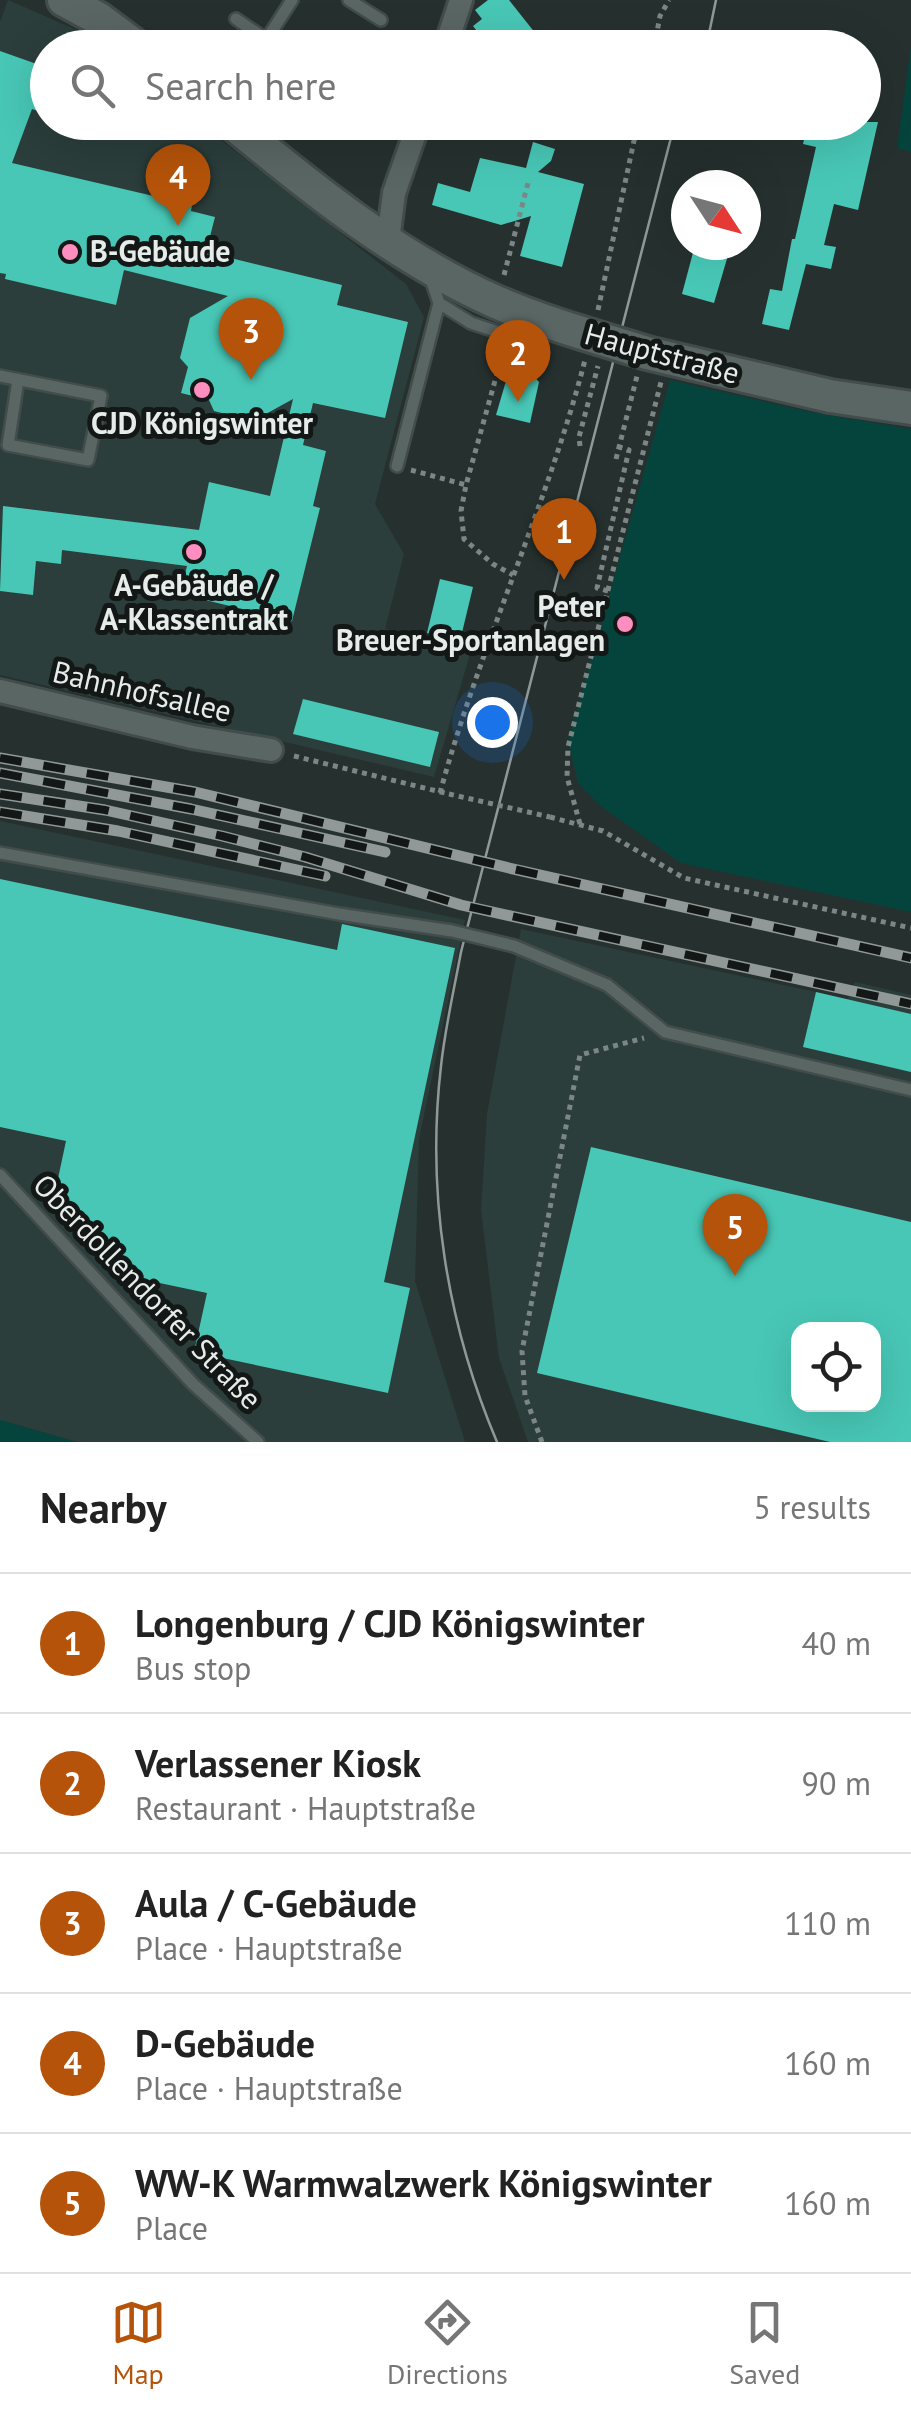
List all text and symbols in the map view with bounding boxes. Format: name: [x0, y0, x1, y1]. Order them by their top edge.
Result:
search box: [30, 30, 881, 140]
icon: search: [65, 58, 120, 113]
text: Search here: [145, 61, 337, 110]
pin: 4: [146, 144, 210, 226]
north arrow: [671, 170, 761, 260]
place label: B-Gebäude: [90, 231, 231, 270]
marker: B-Gebäude: [59, 241, 81, 263]
pin: 3: [218, 298, 284, 380]
street label: Hauptstraße: [581, 313, 744, 392]
pin: 2: [486, 320, 550, 402]
marker: CJD Königswinter: [191, 379, 213, 401]
place label: CJD Königswinter: [91, 403, 313, 442]
pin: 1: [532, 498, 596, 580]
marker: A-Gebäude / A-Klassentrakt: [183, 541, 205, 563]
place label: A-Gebäude / A-Klassentrakt: [100, 565, 289, 638]
place label: Peter Breuer-Sportanlagen: [336, 586, 605, 659]
marker: Peter Breuer-Sportanlagen: [614, 613, 636, 635]
street label: Bahnhofsallee: [49, 651, 235, 730]
your location: [467, 697, 518, 748]
street label: Oberdollendorfer Straße: [25, 1165, 271, 1417]
pin: 5: [702, 1194, 768, 1276]
map controls: [791, 1322, 881, 1412]
button: locate: [791, 1322, 881, 1412]
text: Nearby: [40, 1480, 167, 1535]
text: 5 results: [753, 1486, 871, 1528]
text: Longenburg / CJD Königswinter: [135, 1598, 645, 1647]
text: 1: [63, 1622, 82, 1664]
text: 40 m: [802, 1622, 871, 1664]
text: Bus stop: [135, 1647, 251, 1689]
text: Verlassener Kiosk: [135, 1738, 421, 1787]
text: 2: [63, 1762, 82, 1804]
text: 90 m: [802, 1762, 871, 1804]
text: Restaurant · Hauptstraße: [135, 1787, 476, 1829]
text: Aula / C-Gebäude: [135, 1878, 417, 1927]
text: 3: [63, 1902, 82, 1944]
text: 110 m: [784, 1902, 871, 1944]
text: Place · Hauptstraße: [135, 1927, 403, 1969]
text: D-Gebäude: [135, 2018, 315, 2067]
text: 4: [63, 2042, 82, 2084]
text: 160 m: [784, 2042, 871, 2084]
text: Place · Hauptstraße: [135, 2067, 403, 2109]
text: WW-K Warmwalzwerk Königswinter: [135, 2158, 712, 2207]
text: 5: [63, 2182, 82, 2224]
text: 160 m: [784, 2182, 871, 2224]
text: Place: [135, 2207, 208, 2249]
tab: Map: [111, 2295, 166, 2392]
tab: Directions: [387, 2295, 508, 2392]
tab: Saved: [729, 2295, 800, 2392]

